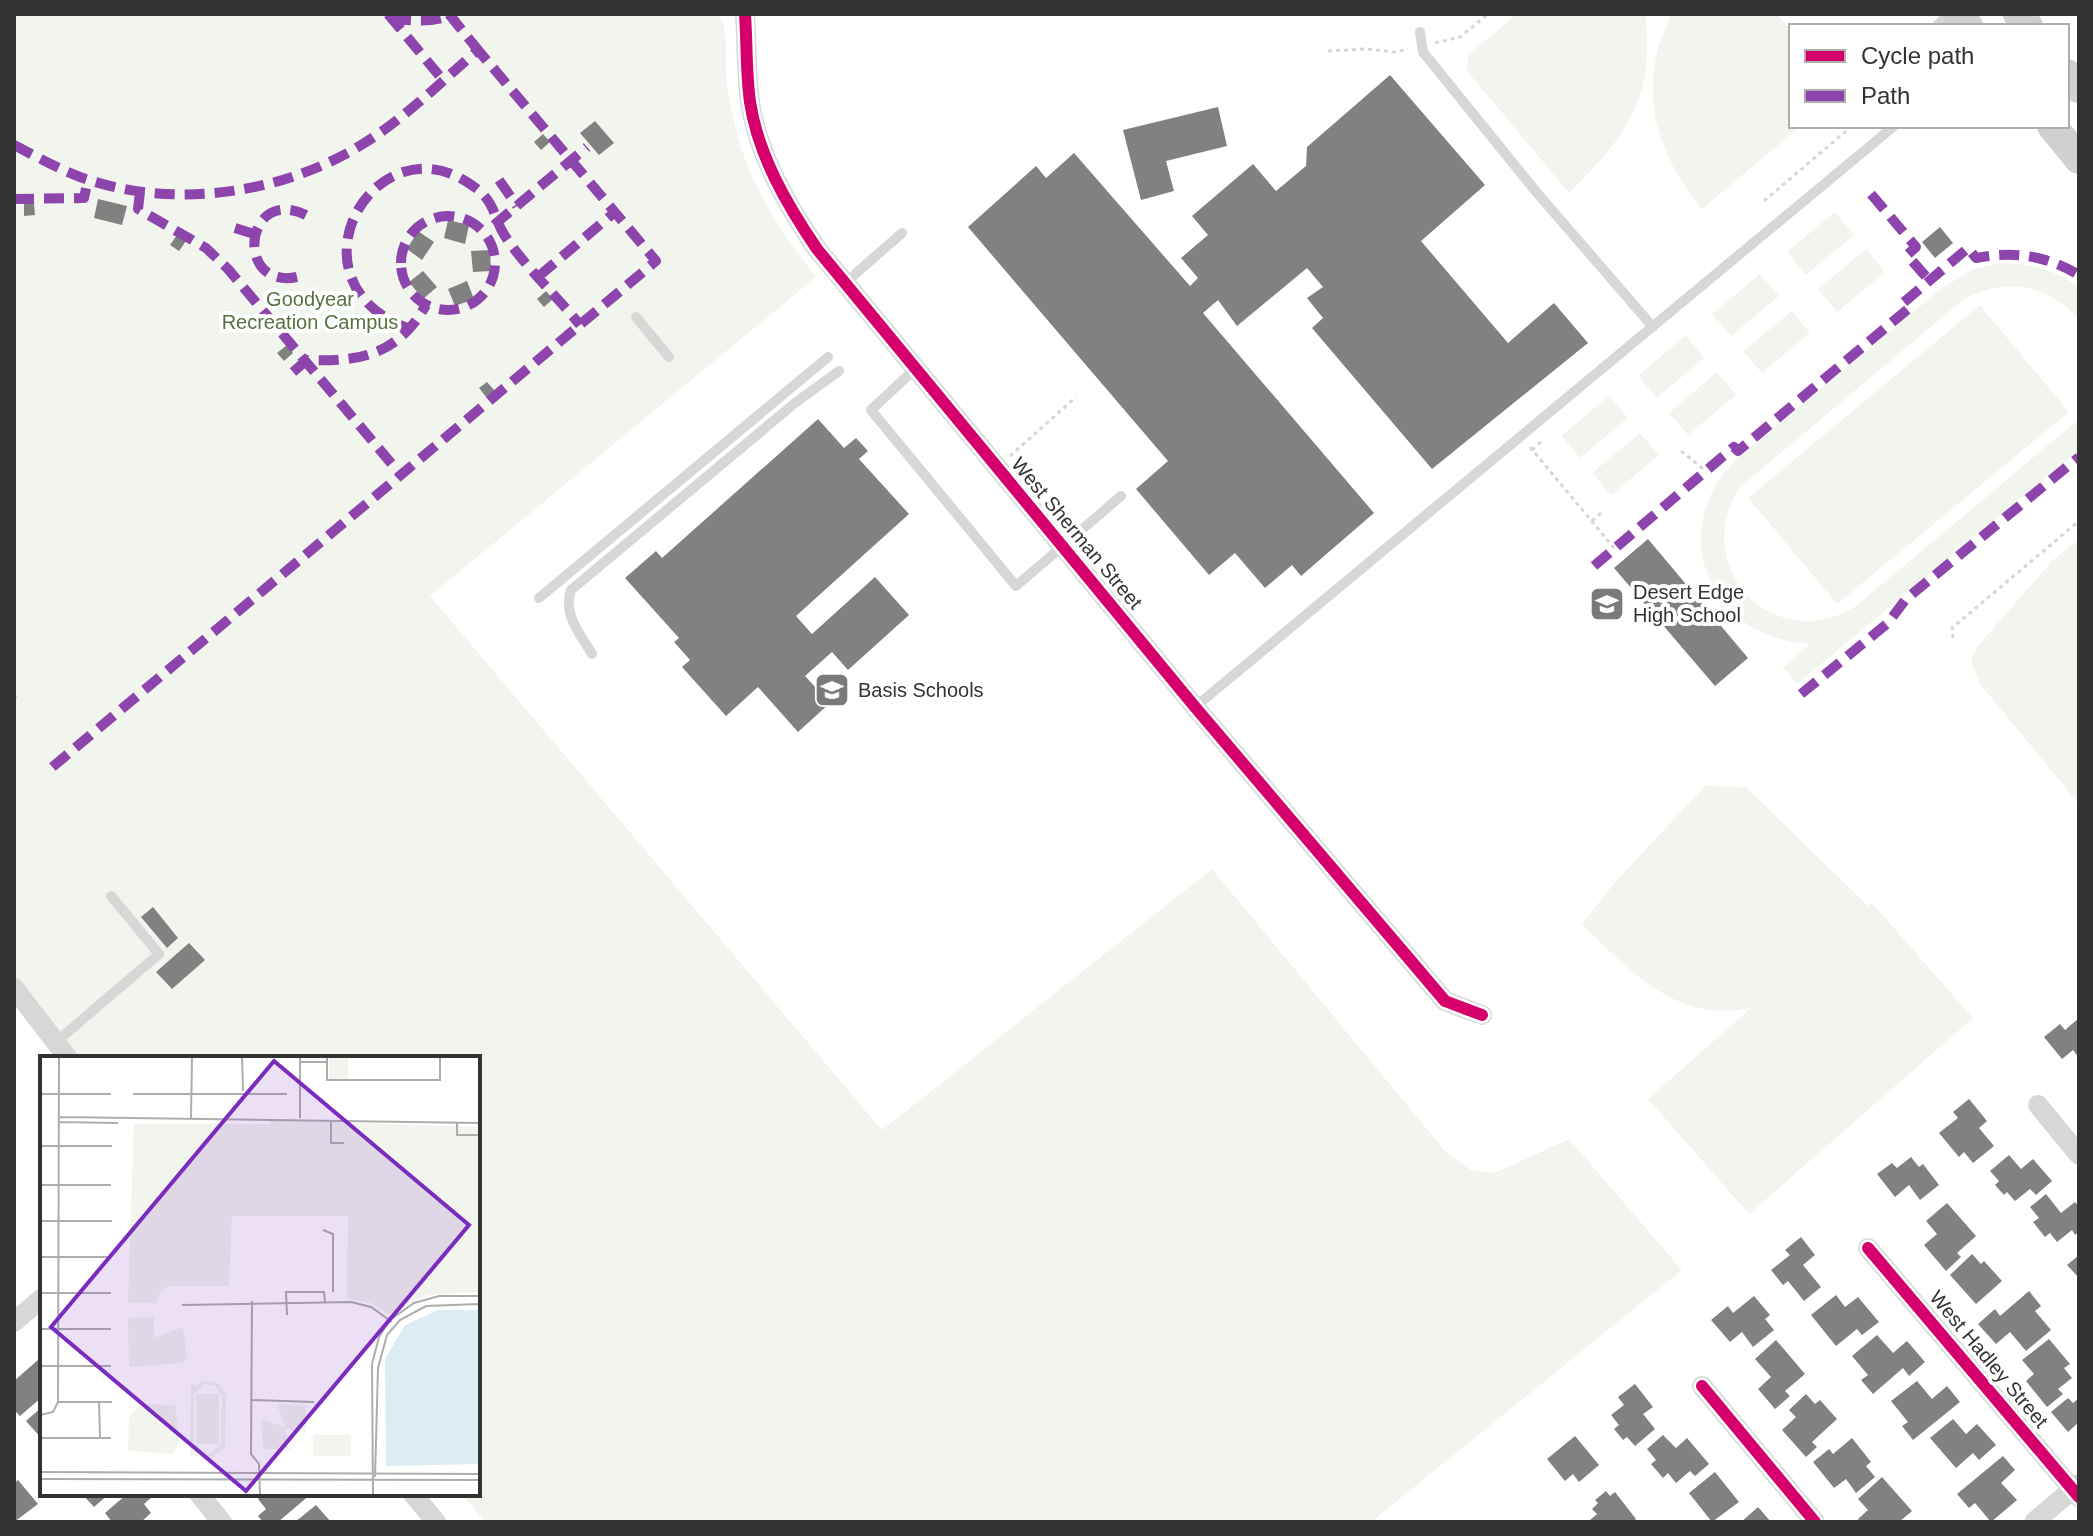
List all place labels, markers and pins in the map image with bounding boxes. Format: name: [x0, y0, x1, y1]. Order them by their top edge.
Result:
place label: Desert Edge High School: [1633, 581, 1744, 626]
school or university icon: Desert Edge High School: [1588, 585, 1626, 623]
school or university icon: Basis Schools: [813, 671, 851, 709]
place label: Basis Schools: [858, 679, 984, 701]

